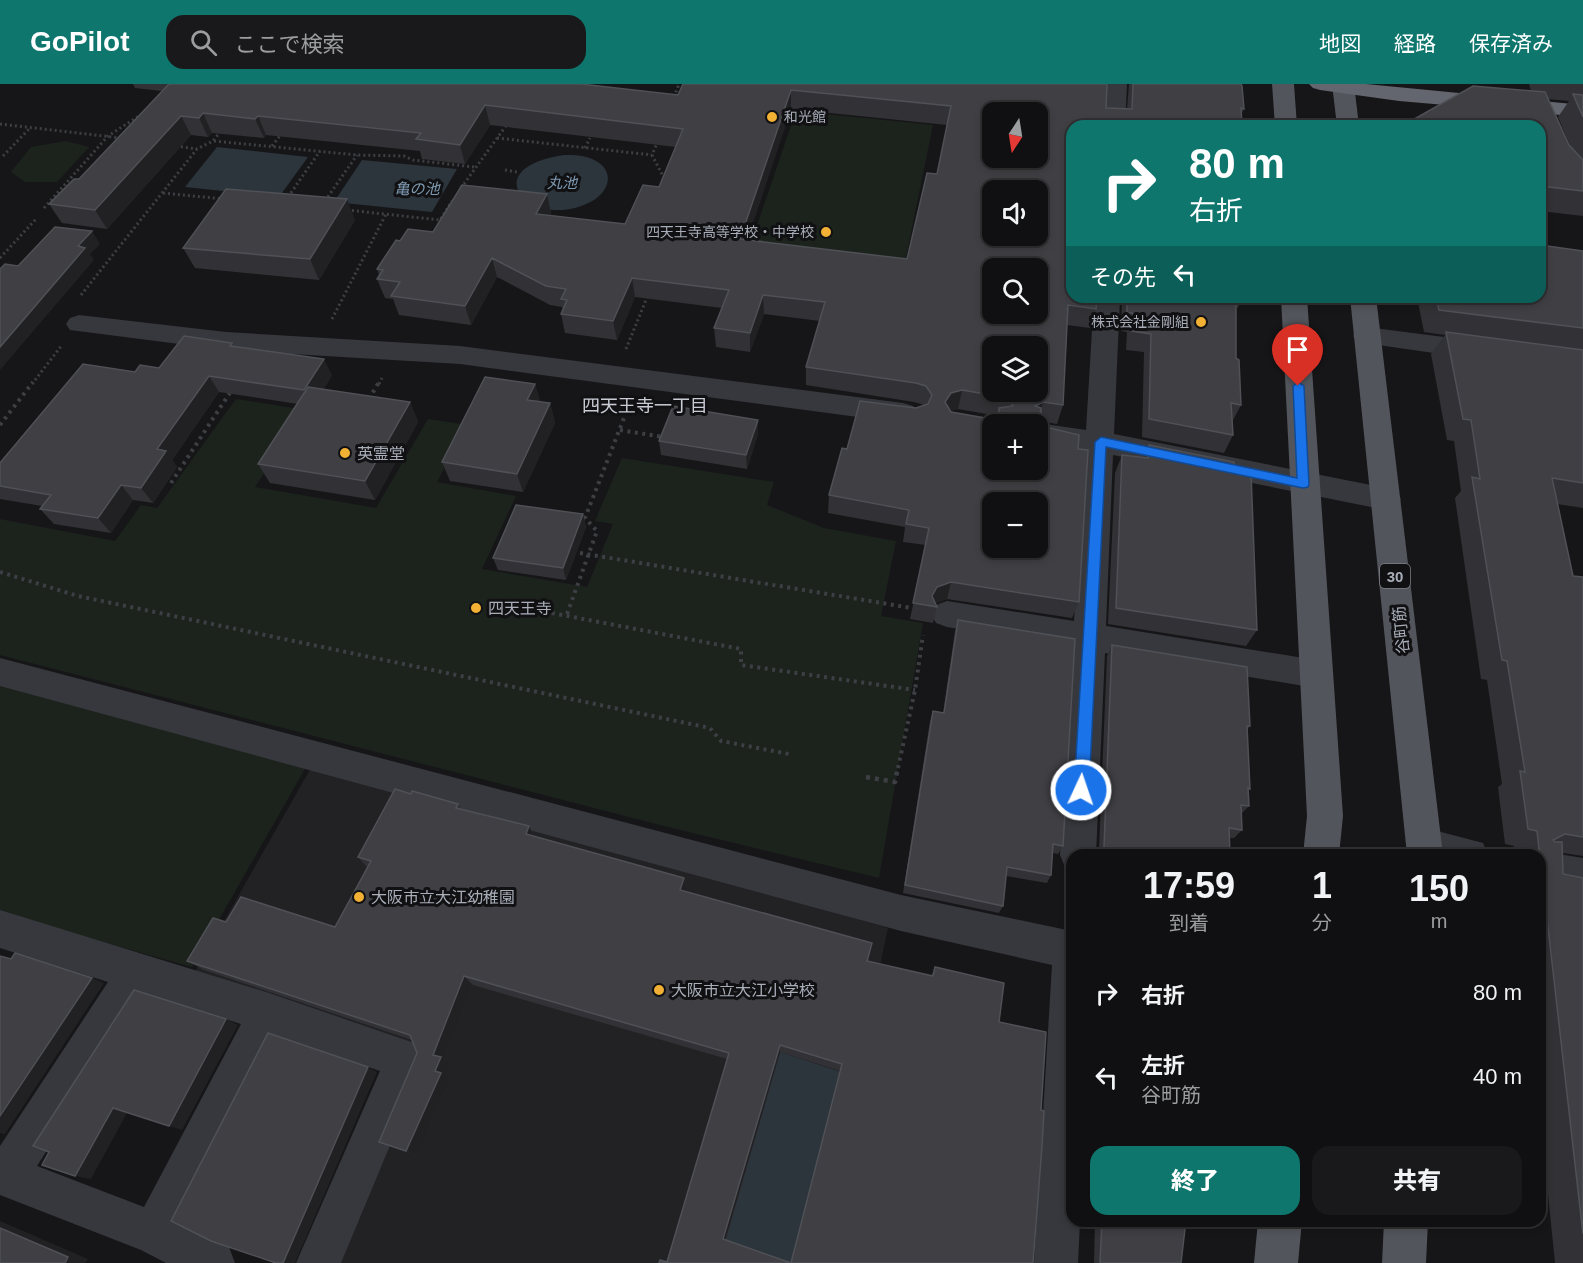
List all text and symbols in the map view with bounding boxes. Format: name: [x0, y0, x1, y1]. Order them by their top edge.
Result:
search box: [166, 15, 586, 69]
text: GoPilot: [30, 26, 130, 57]
icon: search: [187, 26, 220, 59]
text: ここで検索: [235, 32, 345, 57]
text: 地図: [1319, 32, 1361, 55]
text: 経路: [1394, 32, 1436, 55]
text: 保存済み: [1469, 32, 1553, 55]
north arrow: [982, 102, 1048, 168]
map controls: [982, 102, 1048, 558]
place label: 和光館: [784, 109, 826, 125]
marker: 和光館: [765, 110, 779, 124]
text: 80 m: [1189, 140, 1285, 187]
icon: right: [1090, 144, 1168, 222]
water label: 丸池: [547, 174, 579, 191]
water label: 亀の池: [394, 180, 441, 197]
button: sound: [982, 180, 1048, 246]
text: 右折: [1189, 196, 1243, 226]
place label: 四天王寺高等学校・中学校: [646, 224, 814, 240]
marker: 四天王寺高等学校・中学校: [819, 225, 833, 239]
button: search: [982, 258, 1048, 324]
icon: left: [1168, 258, 1201, 291]
text: その先: [1090, 265, 1156, 290]
place label: 株式会社金剛組: [1091, 314, 1189, 330]
marker: 株式会社金剛組: [1194, 315, 1208, 329]
pin: [1272, 324, 1323, 386]
icon: arrive: [1281, 333, 1314, 366]
button: layers: [982, 336, 1048, 402]
district label: 四天王寺一丁目: [582, 396, 708, 416]
button: +: [982, 414, 1048, 480]
place label: 英霊堂: [357, 445, 405, 462]
marker: 英霊堂: [338, 446, 352, 460]
button: −: [982, 492, 1048, 558]
road number: 30: [1380, 564, 1410, 588]
place label: 四天王寺: [488, 600, 552, 617]
marker: 四天王寺: [469, 601, 483, 615]
street label: 谷町筋: [1390, 605, 1412, 655]
position arrow: [1049, 758, 1113, 822]
text: 17:59: [1143, 865, 1235, 906]
text: 1: [1312, 865, 1332, 906]
text: 150: [1409, 868, 1469, 909]
place label: 大阪市立大江幼稚園: [371, 889, 515, 906]
marker: 大阪市立大江幼稚園: [352, 890, 366, 904]
text: m: [1431, 910, 1447, 932]
text: 到着: [1169, 912, 1209, 934]
text: 分: [1312, 912, 1332, 934]
icon: right: [1090, 977, 1123, 1010]
text: 80 m: [1473, 980, 1522, 1005]
place label: 大阪市立大江小学校: [671, 982, 815, 999]
marker: 大阪市立大江小学校: [652, 983, 666, 997]
text: 右折: [1141, 983, 1185, 1008]
text: 左折: [1141, 1053, 1185, 1078]
icon: left: [1090, 1061, 1123, 1094]
text: 40 m: [1473, 1064, 1522, 1089]
text: 谷町筋: [1141, 1084, 1201, 1106]
button: 終了: [1090, 1146, 1300, 1215]
button: 共有: [1312, 1146, 1522, 1215]

